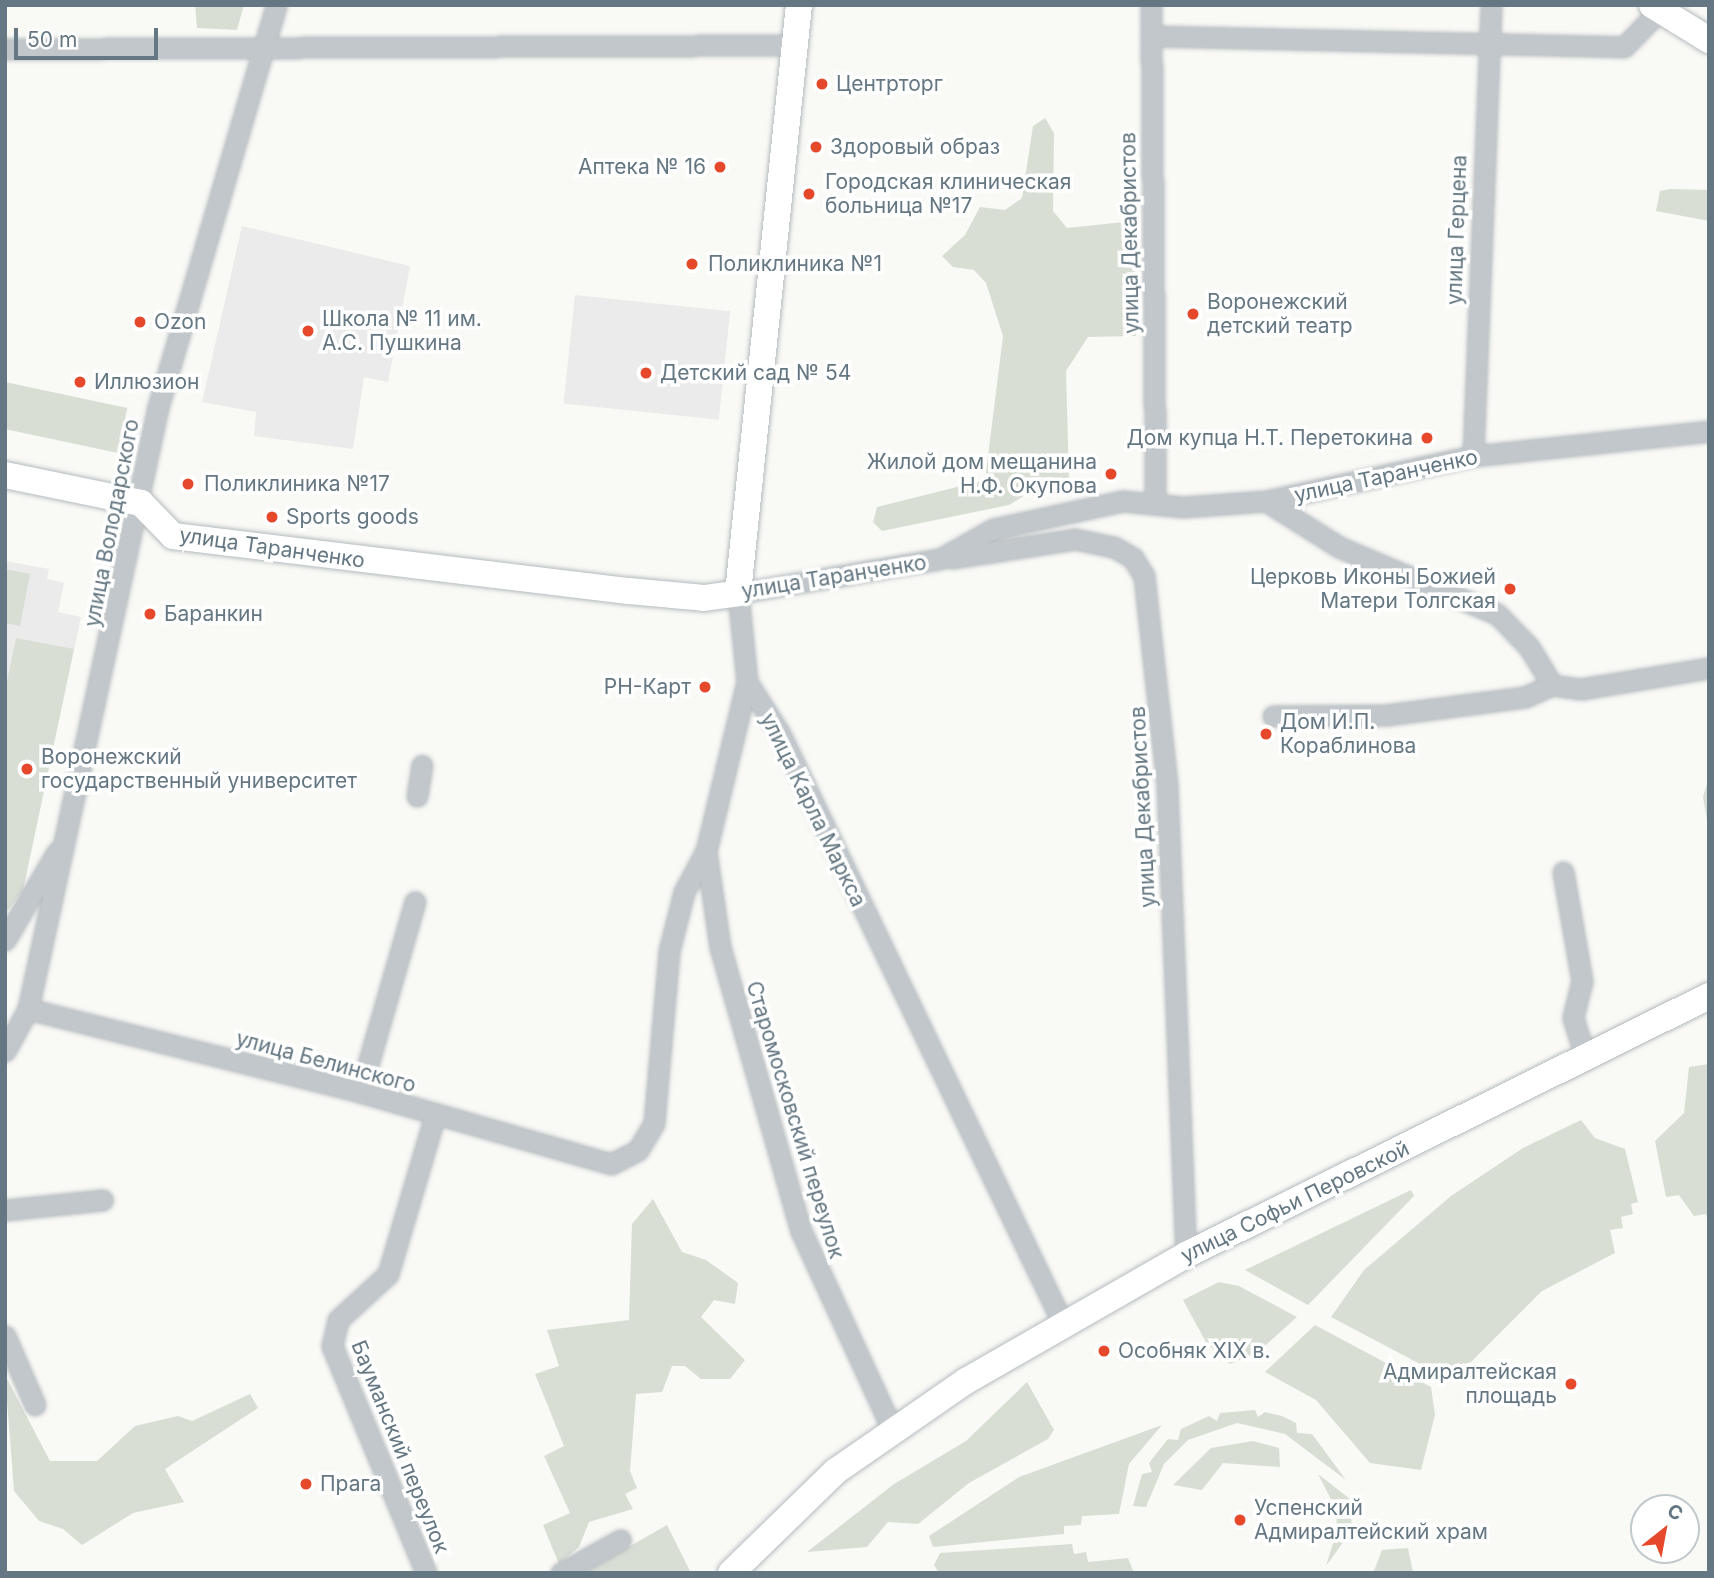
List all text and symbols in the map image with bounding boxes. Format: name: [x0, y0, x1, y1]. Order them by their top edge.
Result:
scale bar: [18, 14, 161, 58]
text: 50 m: [27, 27, 77, 52]
place label: Центрторг: [836, 71, 943, 97]
marker: Центрторг: [814, 76, 830, 92]
street label: улица Декабристов: [1116, 132, 1144, 334]
place label: Здоровый образ: [830, 134, 1000, 160]
marker: Здоровый образ: [808, 139, 824, 155]
place label: Аптека № 16: [578, 154, 706, 180]
street label: улица Герцена: [1442, 155, 1472, 305]
marker: Аптека № 16: [712, 159, 728, 175]
place label: Городская клиническая больница №17: [825, 169, 1071, 219]
marker: Городская клиническая больница №17: [799, 184, 819, 204]
place label: Поликлиника №1: [708, 251, 882, 277]
marker: Поликлиника №1: [682, 254, 702, 274]
place label: Воронежский детский театр: [1207, 289, 1353, 339]
place label: Школа № 11 им. А.С. Пушкина: [322, 306, 482, 356]
marker: Воронежский детский театр: [1185, 306, 1201, 322]
place label: Ozon: [154, 309, 206, 335]
marker: Ozon: [132, 314, 148, 330]
marker: Школа № 11 им. А.С. Пушкина: [300, 323, 316, 339]
place label: Детский сад № 54: [660, 360, 851, 386]
marker: Детский сад № 54: [638, 365, 654, 381]
place label: Иллюзион: [94, 369, 199, 395]
marker: Иллюзион: [72, 374, 88, 390]
street label: улица Володарского: [79, 417, 145, 629]
place label: Дом купца Н.Т. Перетокина: [1127, 425, 1413, 451]
marker: Дом купца Н.Т. Перетокина: [1419, 430, 1435, 446]
street label: улица Таранченко: [1292, 444, 1480, 508]
place label: Жилой дом мещанина Н.Ф. Окупова: [867, 449, 1097, 499]
marker: Жилой дом мещанина Н.Ф. Окупова: [1103, 466, 1119, 482]
place label: Поликлиника №17: [204, 471, 390, 497]
marker: Поликлиника №17: [178, 474, 198, 494]
place label: Sports goods: [286, 504, 419, 530]
marker: Sports goods: [264, 509, 280, 525]
street label: улица Таранченко: [178, 523, 366, 573]
street label: улица Таранченко: [740, 550, 928, 604]
place label: Церковь Иконы Божией Матери Толгская: [1250, 564, 1496, 614]
marker: Церковь Иконы Божией Матери Толгская: [1502, 581, 1518, 597]
place label: Баранкин: [164, 601, 263, 627]
marker: Баранкин: [142, 606, 158, 622]
place label: РН-Карт: [604, 674, 691, 700]
marker: РН-Карт: [697, 679, 713, 695]
street label: улица Декабристов: [1125, 706, 1161, 908]
street label: улица Карла Маркса: [755, 709, 871, 911]
place label: Дом И.П. Кораблинова: [1280, 709, 1416, 759]
marker: Дом И.П. Кораблинова: [1258, 726, 1274, 742]
place label: Воронежский государственный университет: [41, 744, 357, 794]
marker: Воронежский государственный университет: [19, 761, 35, 777]
street label: Старомосковский переулок: [741, 978, 849, 1262]
street label: улица Белинского: [233, 1026, 419, 1098]
street label: улица Софьи Перовской: [1177, 1136, 1413, 1268]
street label: Бауманский переулок: [346, 1337, 454, 1557]
place label: Особняк XIX в.: [1118, 1338, 1271, 1364]
marker: Особняк XIX в.: [1096, 1343, 1112, 1359]
place label: Адмиралтейская площадь: [1383, 1359, 1557, 1409]
marker: Адмиралтейская площадь: [1563, 1376, 1579, 1392]
place label: Прага: [320, 1471, 381, 1497]
marker: Прага: [298, 1476, 314, 1492]
north arrow: [1630, 1494, 1700, 1564]
place label: Успенский Адмиралтейский храм: [1254, 1495, 1488, 1545]
text: С: [1663, 1499, 1687, 1526]
marker: Успенский Адмиралтейский храм: [1232, 1512, 1248, 1528]

